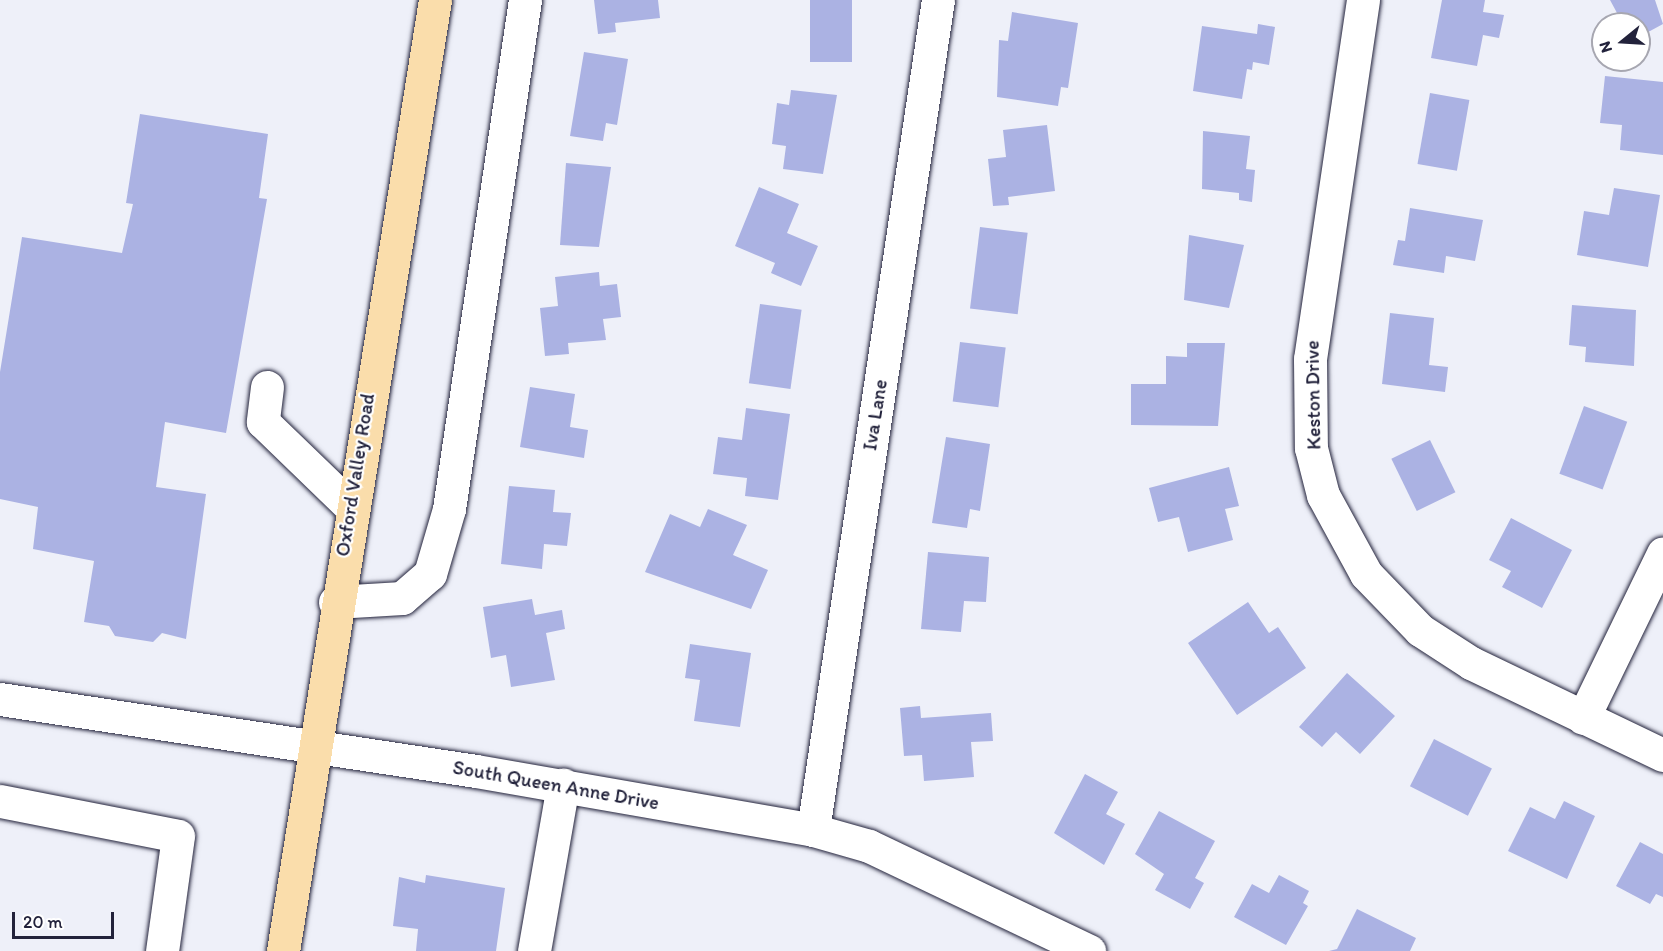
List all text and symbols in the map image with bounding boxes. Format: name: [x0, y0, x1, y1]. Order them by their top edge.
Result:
north arrow: [1591, 12, 1651, 72]
text: N: [1595, 39, 1616, 55]
street label: Keston Drive: [1300, 340, 1326, 450]
street label: Iva Lane: [857, 377, 893, 453]
street label: Oxford Valley Road: [330, 392, 380, 558]
street label: South Queen Anne Drive: [451, 755, 661, 815]
scale bar: [15, 900, 117, 938]
text: 20 m: [23, 911, 63, 933]

